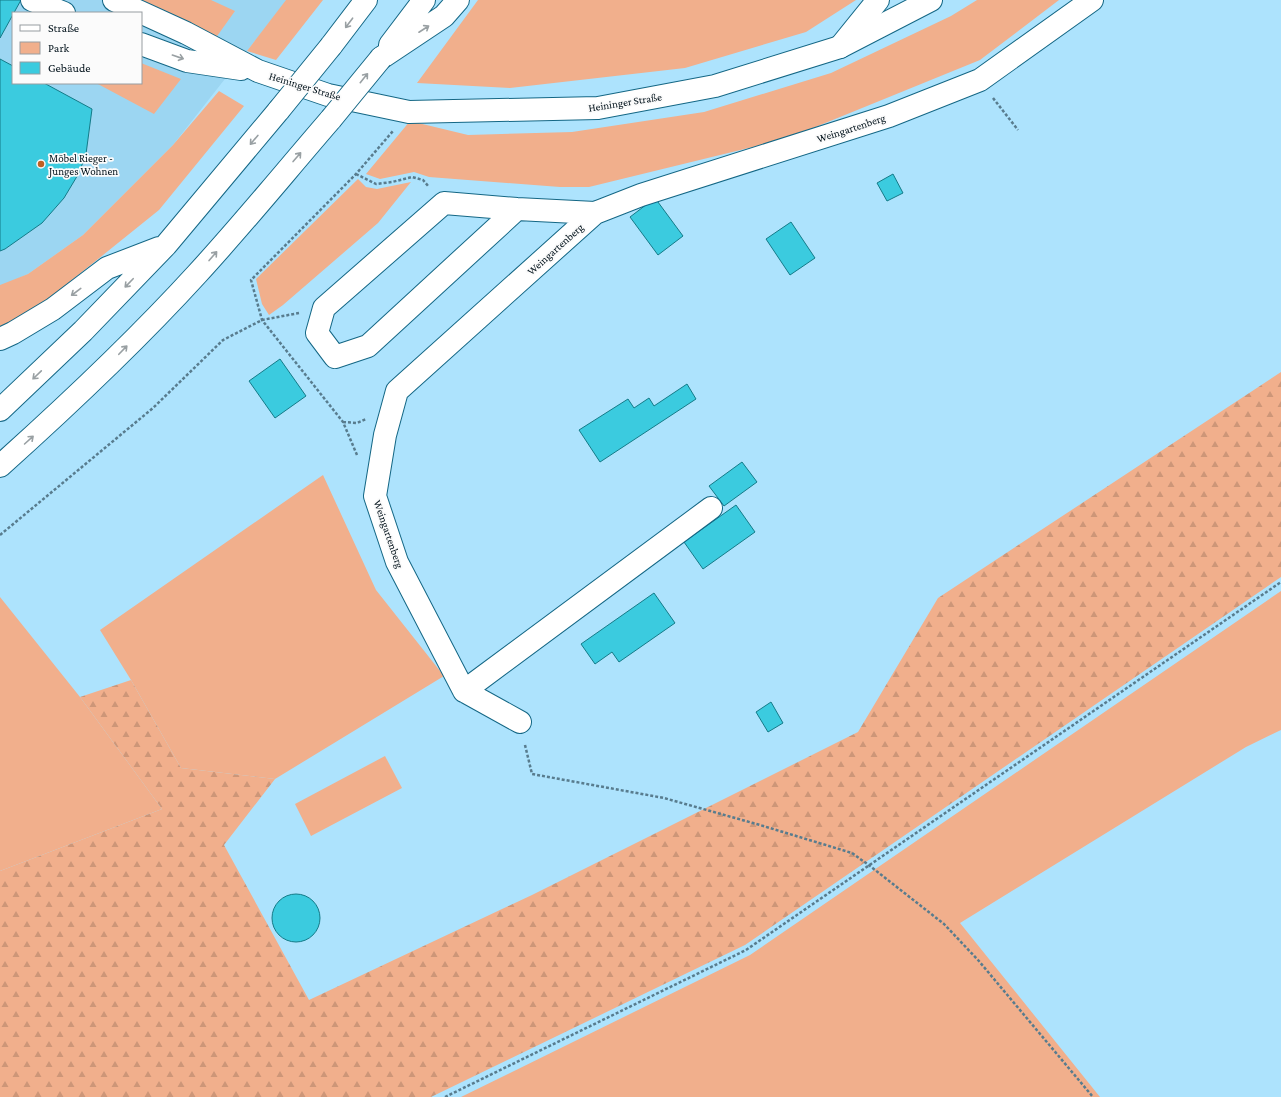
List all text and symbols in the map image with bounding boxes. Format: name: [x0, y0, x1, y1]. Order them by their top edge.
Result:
legend: [12, 12, 142, 84]
one-way arrow: [344, 18, 353, 29]
text: Straße: [48, 21, 79, 35]
one-way arrow: [418, 25, 429, 33]
text: Park: [48, 41, 70, 55]
one-way arrow: [171, 54, 184, 61]
text: Gebäude: [48, 61, 90, 75]
street label: Heininger Straße: [267, 69, 342, 104]
one-way arrow: [360, 72, 369, 83]
street label: Heininger Straße: [587, 90, 663, 115]
street label: Weingartenberg: [815, 111, 888, 146]
one-way arrow: [250, 135, 259, 145]
place label: Möbel Rieger - Junges Wohnen: [48, 152, 118, 178]
one-way arrow: [293, 152, 302, 163]
marker: Möbel Rieger - Junges Wohnen: [36, 159, 46, 169]
street label: Weingartenberg: [524, 220, 587, 278]
one-way arrow: [208, 251, 217, 261]
one-way arrow: [124, 278, 134, 288]
one-way arrow: [70, 288, 81, 296]
one-way arrow: [119, 345, 128, 356]
one-way arrow: [32, 370, 42, 380]
one-way arrow: [24, 435, 34, 445]
street label: Weingartenberg: [371, 498, 407, 571]

